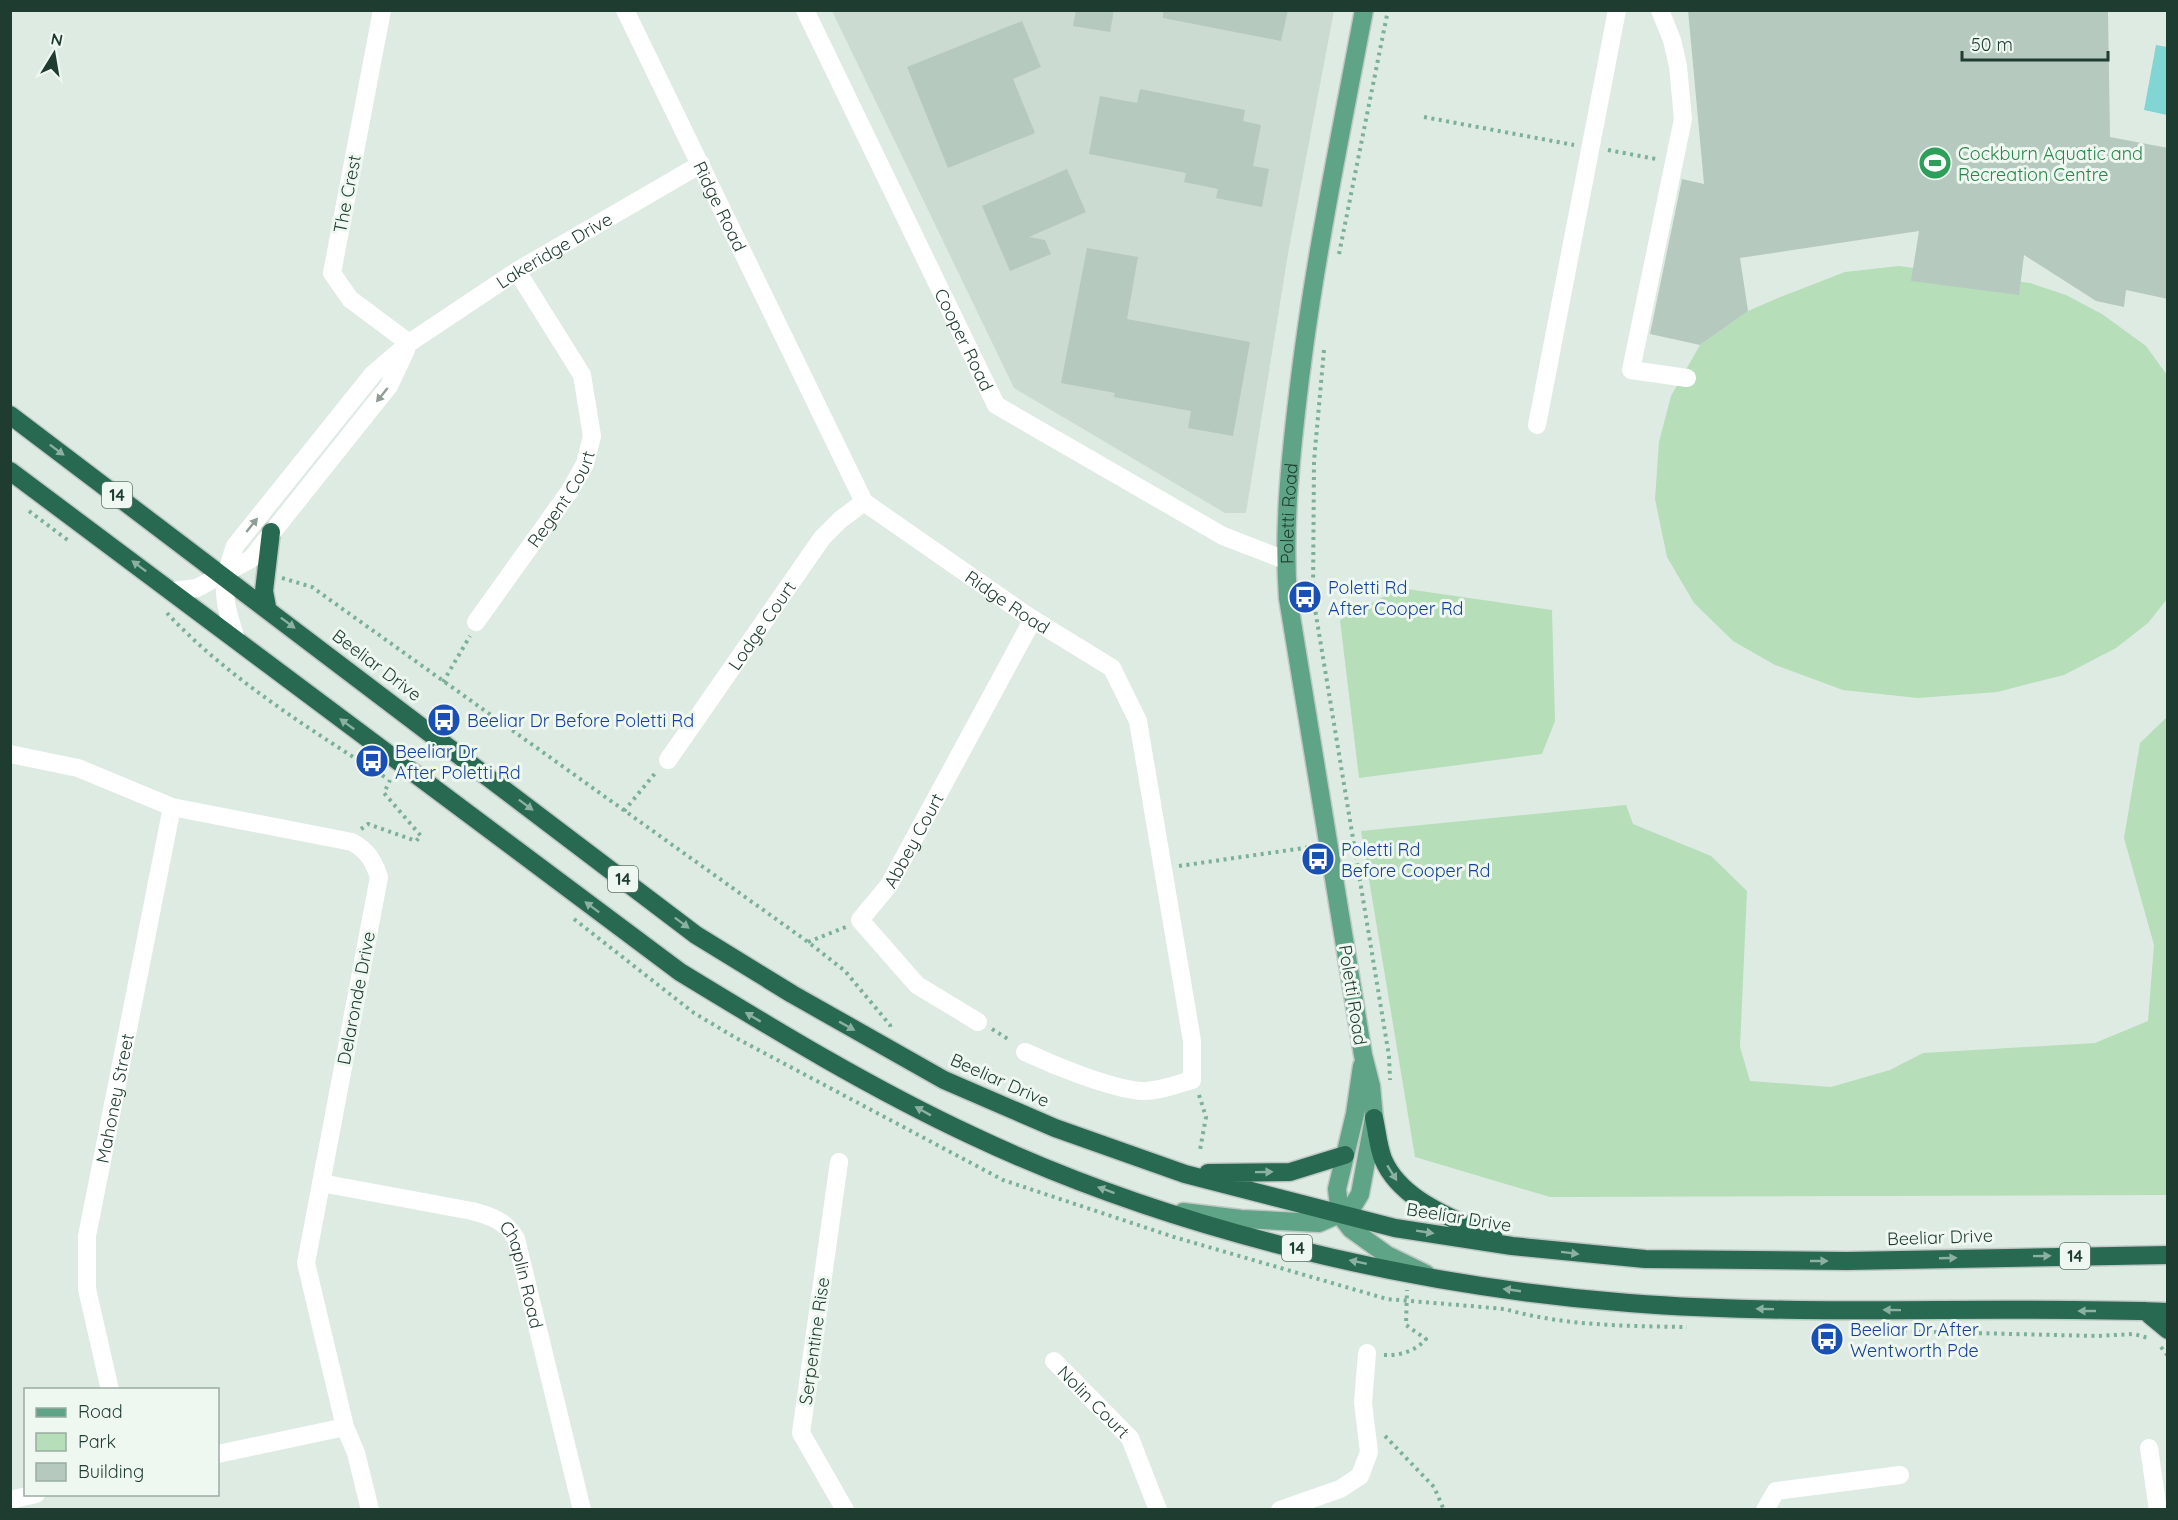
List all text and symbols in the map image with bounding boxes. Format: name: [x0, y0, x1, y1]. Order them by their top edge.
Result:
north arrow: [24, 24, 84, 84]
scale bar: [1962, 24, 2108, 62]
text: N: [49, 28, 65, 50]
text: 50 m: [1971, 33, 2013, 56]
place label: Cockburn Aquatic and Recreation Centre: [1958, 142, 2143, 186]
sports icon: Cockburn Aquatic and Recreation Centre: [1917, 145, 1953, 181]
street label: The Crest: [328, 153, 366, 235]
street label: Ridge Road: [689, 157, 752, 255]
street label: Lakeridge Drive: [491, 207, 616, 293]
street label: Cooper Road: [930, 284, 999, 395]
one-way arrow: [376, 387, 389, 403]
one-way arrow: [50, 444, 65, 456]
street label: Regent Court: [522, 448, 599, 552]
street label: Poletti Road: [1275, 462, 1302, 564]
road number: 14: [102, 482, 132, 508]
one-way arrow: [246, 517, 259, 533]
one-way arrow: [131, 561, 146, 573]
street label: Ridge Road: [961, 565, 1054, 639]
street label: Lodge Court: [723, 576, 800, 674]
place label: Poletti Rd After Cooper Rd: [1328, 576, 1464, 620]
bus stop icon: Poletti Rd After Cooper Rd: [1287, 579, 1323, 615]
one-way arrow: [280, 617, 295, 629]
street label: Beeliar Drive: [328, 624, 426, 706]
bus stop icon: Beeliar Dr Before Poletti Rd: [426, 702, 462, 738]
place label: Beeliar Dr Before Poletti Rd: [467, 709, 694, 732]
one-way arrow: [339, 718, 355, 730]
place label: Beeliar Dr After Poletti Rd: [395, 740, 521, 784]
bus stop icon: Beeliar Dr After Poletti Rd: [354, 743, 390, 779]
street label: Abbey Court: [878, 789, 948, 892]
one-way arrow: [518, 799, 534, 811]
place label: Poletti Rd Before Cooper Rd: [1341, 838, 1490, 882]
bus stop icon: Poletti Rd Before Cooper Rd: [1300, 841, 1336, 877]
road number: 14: [608, 866, 638, 892]
one-way arrow: [585, 901, 600, 913]
one-way arrow: [674, 917, 689, 929]
street label: Delaronde Drive: [332, 929, 380, 1067]
street label: Poletti Road: [1334, 943, 1372, 1047]
one-way arrow: [745, 1011, 761, 1022]
one-way arrow: [839, 1020, 856, 1030]
street label: Mahoney Street: [90, 1031, 138, 1165]
street label: Beeliar Drive: [947, 1048, 1053, 1112]
one-way arrow: [915, 1106, 932, 1116]
one-way arrow: [1386, 1165, 1397, 1181]
one-way arrow: [1255, 1167, 1274, 1177]
one-way arrow: [1097, 1185, 1115, 1195]
street label: Beeliar Drive: [1405, 1197, 1513, 1237]
street label: Chaplin Road: [495, 1215, 549, 1331]
street label: Beeliar Drive: [1887, 1224, 1993, 1250]
one-way arrow: [1416, 1228, 1435, 1237]
road number: 14: [1282, 1235, 1312, 1261]
road number: 14: [2060, 1243, 2090, 1269]
one-way arrow: [1560, 1248, 1579, 1258]
one-way arrow: [2032, 1251, 2051, 1261]
one-way arrow: [1938, 1253, 1957, 1262]
one-way arrow: [1349, 1256, 1367, 1266]
one-way arrow: [1809, 1256, 1828, 1266]
street label: Serpentine Rise: [794, 1276, 834, 1406]
one-way arrow: [1503, 1285, 1522, 1294]
one-way arrow: [1756, 1304, 1775, 1314]
one-way arrow: [1882, 1305, 1901, 1315]
one-way arrow: [2077, 1306, 2096, 1316]
place label: Beeliar Dr After Wentworth Pde: [1850, 1318, 1979, 1362]
bus stop icon: Beeliar Dr After Wentworth Pde: [1809, 1321, 1845, 1357]
street label: Nolin Court: [1053, 1360, 1135, 1443]
legend: [24, 1388, 219, 1496]
text: Road: [78, 1400, 123, 1423]
text: Park: [78, 1430, 116, 1453]
text: Building: [78, 1460, 144, 1483]

